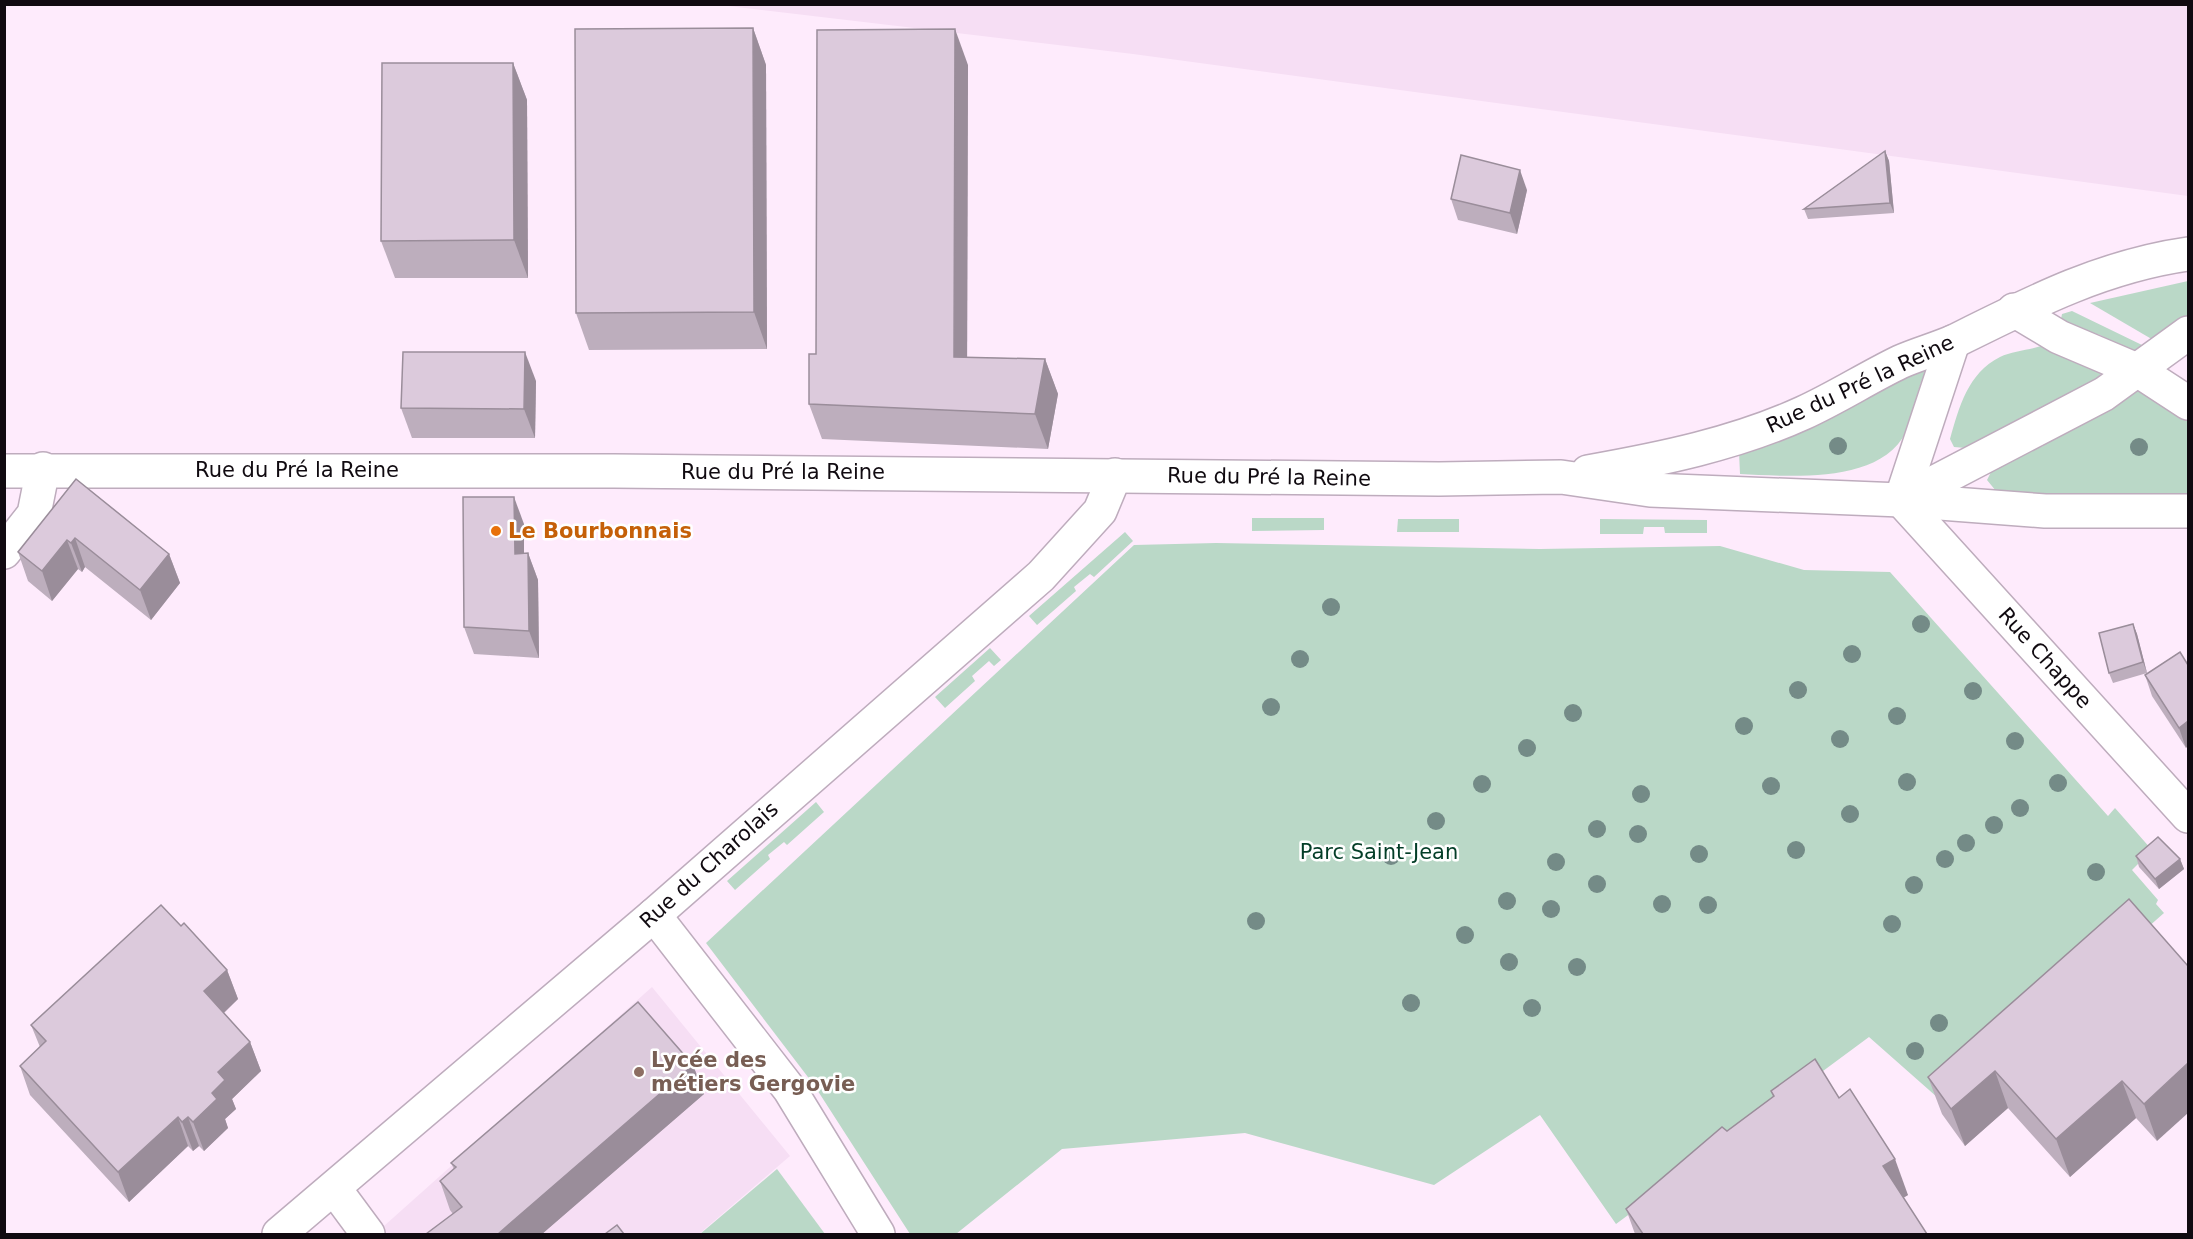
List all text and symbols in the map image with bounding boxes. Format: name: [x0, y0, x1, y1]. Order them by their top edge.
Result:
street label: Rue du Pré la Reine: [1763, 330, 1957, 438]
street label: Rue du Pré la Reine: [195, 458, 399, 482]
street label: Rue du Pré la Reine: [681, 460, 885, 484]
street label: Rue du Pré la Reine: [1167, 463, 1371, 491]
place label: Le Bourbonnais: [508, 519, 692, 543]
marker: Le Bourbonnais: [489, 524, 503, 538]
street label: Rue Chappe: [1994, 603, 2096, 713]
street label: Rue du Charolais: [635, 797, 783, 933]
park label: Parc Saint-Jean: [1300, 840, 1458, 864]
place label: Lycée des métiers Gergovie: [651, 1048, 855, 1096]
marker: Lycée des métiers Gergovie: [632, 1065, 646, 1079]

